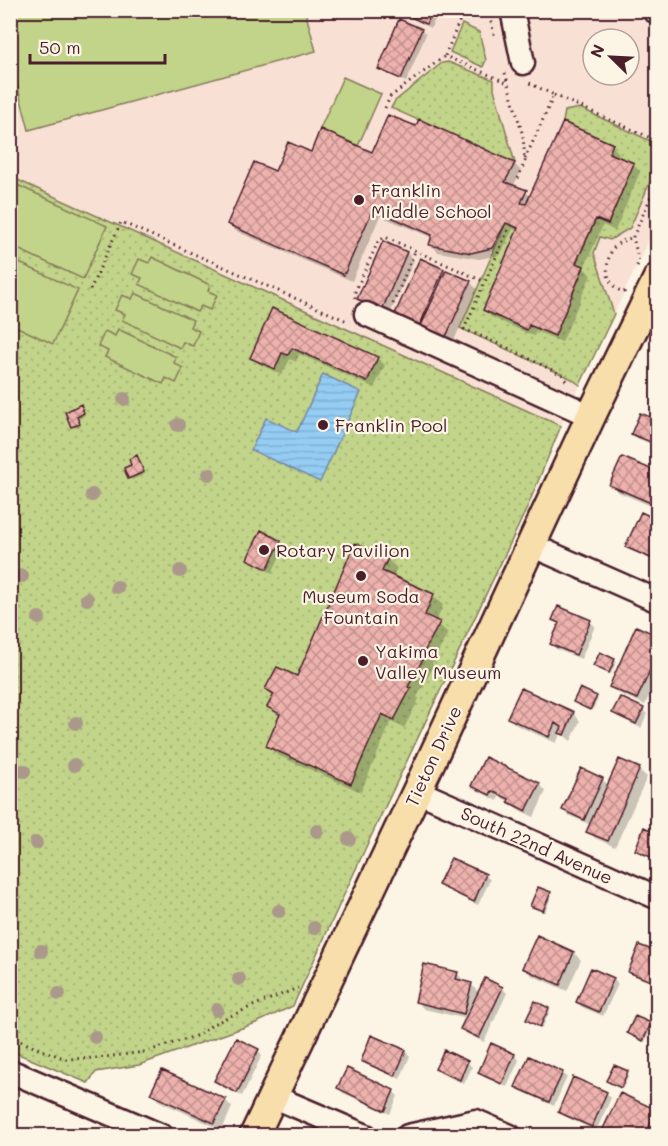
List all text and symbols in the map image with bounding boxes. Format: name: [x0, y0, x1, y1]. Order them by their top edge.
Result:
scale bar: [30, 27, 165, 65]
north arrow: [581, 27, 641, 87]
text: 50 m: [39, 35, 81, 59]
text: N: [585, 41, 609, 61]
place label: Franklin Middle School: [371, 178, 492, 223]
marker: Franklin Middle School: [352, 193, 366, 207]
place label: Franklin Pool: [335, 413, 447, 437]
marker: Franklin Pool: [316, 418, 330, 432]
place label: Rotary Pavilion: [276, 538, 409, 562]
marker: Rotary Pavilion: [257, 543, 271, 557]
marker: Museum Soda Fountain: [354, 569, 368, 583]
place label: Museum Soda Fountain: [302, 584, 420, 629]
place label: Yakima Valley Museum: [375, 639, 501, 684]
marker: Yakima Valley Museum: [356, 654, 370, 668]
street label: Tieton Drive: [399, 702, 467, 810]
street label: South 22nd Avenue: [457, 801, 617, 889]

